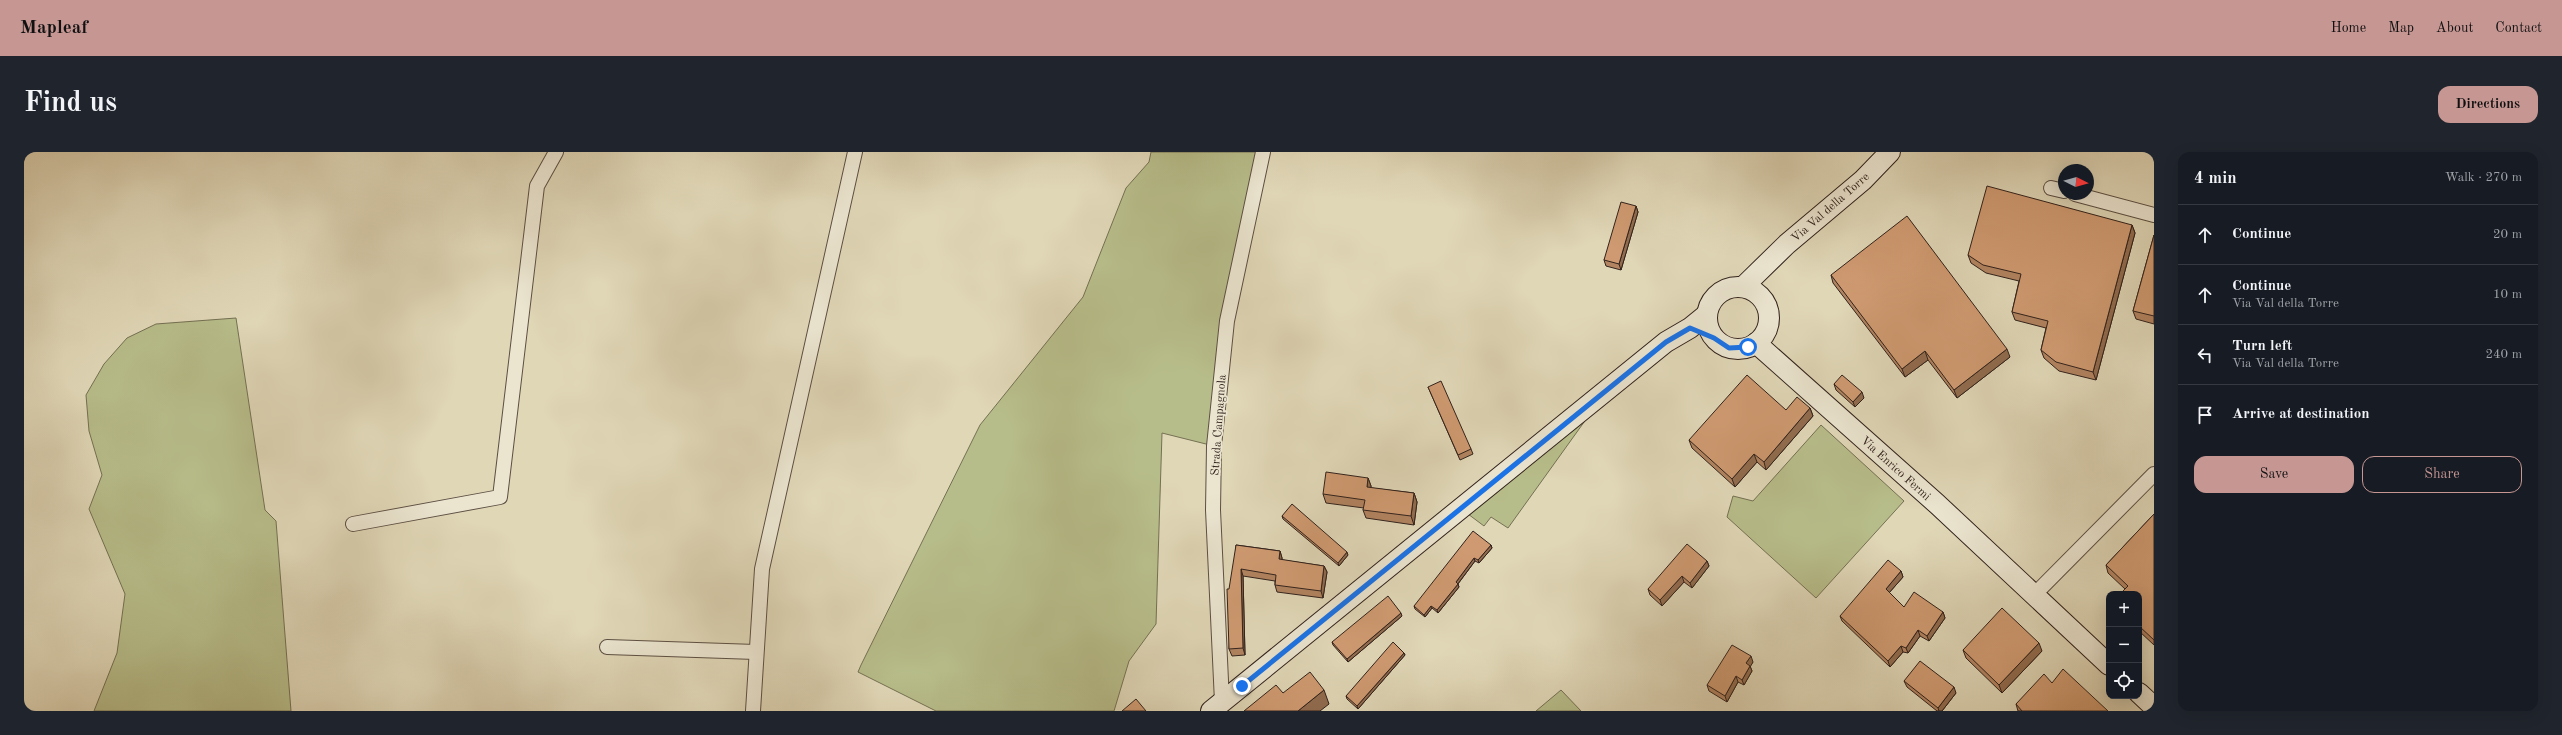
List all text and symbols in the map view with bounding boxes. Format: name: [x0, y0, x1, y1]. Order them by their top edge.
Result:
text: Mapleaf: [20, 19, 88, 38]
text: Home: [2331, 21, 2366, 35]
text: Map: [2388, 21, 2414, 35]
text: About: [2436, 21, 2473, 35]
text: Contact: [2495, 21, 2542, 35]
button: Directions: [2438, 86, 2538, 123]
text: Find us: [24, 90, 117, 118]
north arrow: [2058, 164, 2094, 200]
text: 4 min: [2194, 170, 2237, 187]
street label: Via Val della Torre: [1789, 171, 1872, 245]
text: Walk · 270 m: [2445, 171, 2522, 184]
icon: ahead: [2194, 224, 2216, 246]
text: Continue: [2232, 227, 2291, 242]
text: 20 m: [2493, 228, 2522, 241]
text: Continue: [2232, 279, 2291, 294]
icon: ahead: [2194, 284, 2216, 306]
text: 10 m: [2493, 288, 2522, 301]
text: Via Val della Torre: [2232, 297, 2339, 310]
route start: [1739, 338, 1757, 356]
text: Turn left: [2232, 339, 2292, 354]
icon: left: [2194, 344, 2216, 366]
text: 240 m: [2485, 348, 2522, 361]
text: Via Val della Torre: [2232, 357, 2339, 370]
street label: Strada Campagnola: [1209, 374, 1229, 476]
icon: arrive: [2194, 404, 2216, 426]
text: Arrive at destination: [2232, 407, 2370, 422]
street label: Via Enrico Fermi: [1858, 434, 1932, 503]
button: Save: [2194, 456, 2354, 493]
button: Share: [2362, 456, 2522, 493]
map controls: [2106, 591, 2142, 699]
button: +: [2106, 591, 2142, 627]
button: −: [2106, 627, 2142, 663]
button: locate: [2106, 663, 2142, 699]
route end: [1233, 677, 1251, 695]

